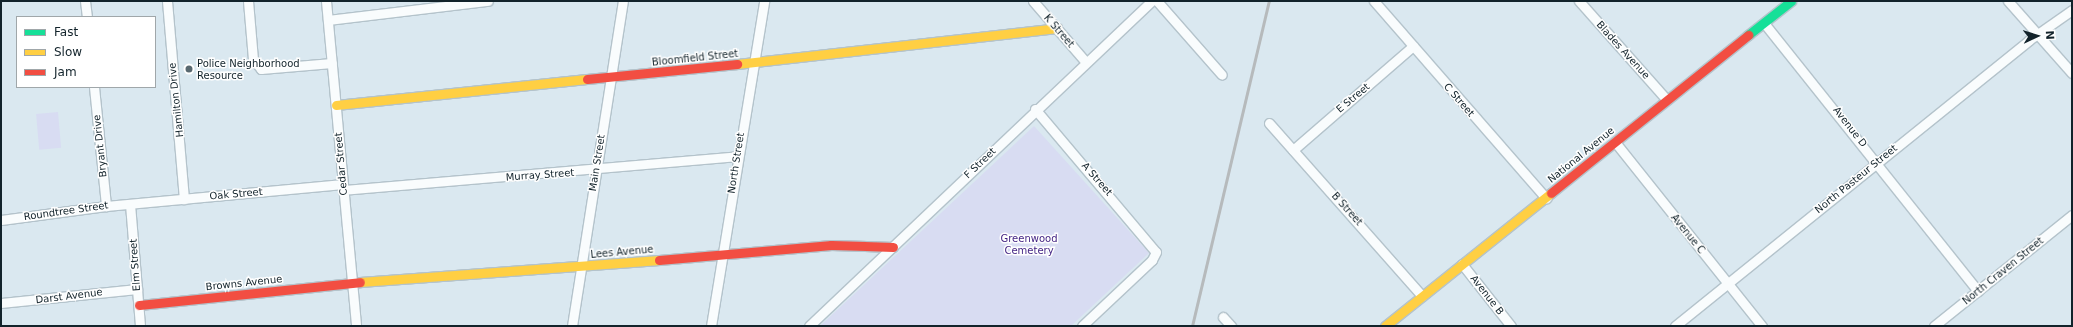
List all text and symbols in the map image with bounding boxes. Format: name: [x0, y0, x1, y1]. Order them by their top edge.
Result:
street label: K Street: [1041, 12, 1077, 50]
legend: [16, 16, 156, 88]
north arrow: [2017, 16, 2057, 56]
street label: Blades Avenue: [1594, 19, 1652, 81]
text: Fast: [54, 25, 78, 39]
text: N: [2043, 30, 2056, 40]
text: Slow: [54, 45, 82, 59]
street label: Bloomfield Street: [651, 47, 739, 69]
place label: Police Neighborhood Resource: [197, 57, 300, 80]
street label: Hamilton Drive: [166, 62, 186, 138]
marker: Police Neighborhood Resource: [184, 64, 194, 74]
text: Jam: [54, 65, 77, 79]
street label: E Street: [1334, 81, 1372, 115]
street label: C Street: [1441, 81, 1477, 119]
street label: Avenue D: [1830, 104, 1870, 150]
street label: Bryant Drive: [91, 114, 109, 178]
street label: National Avenue: [1545, 125, 1617, 185]
street label: Cedar Street: [332, 132, 350, 196]
street label: North Street: [725, 132, 747, 194]
street label: Main Street: [587, 134, 607, 192]
street label: North Pasteur Street: [1813, 142, 1899, 216]
street label: F Street: [962, 145, 998, 181]
street label: A Street: [1079, 160, 1115, 198]
street label: Murray Street: [505, 167, 575, 183]
street label: Oak Street: [209, 186, 263, 202]
street label: B Street: [1329, 190, 1365, 228]
street label: Roundtree Street: [23, 199, 109, 223]
street label: Avenue C: [1668, 212, 1708, 256]
park label: Greenwood Cemetery: [1000, 232, 1058, 256]
street label: North Craven Street: [1960, 235, 2046, 307]
street label: Elm Street: [127, 238, 143, 292]
street label: Lees Avenue: [590, 243, 654, 261]
street label: Browns Avenue: [205, 273, 283, 293]
street label: Avenue B: [1468, 273, 1506, 317]
street label: Darst Avenue: [35, 286, 103, 306]

